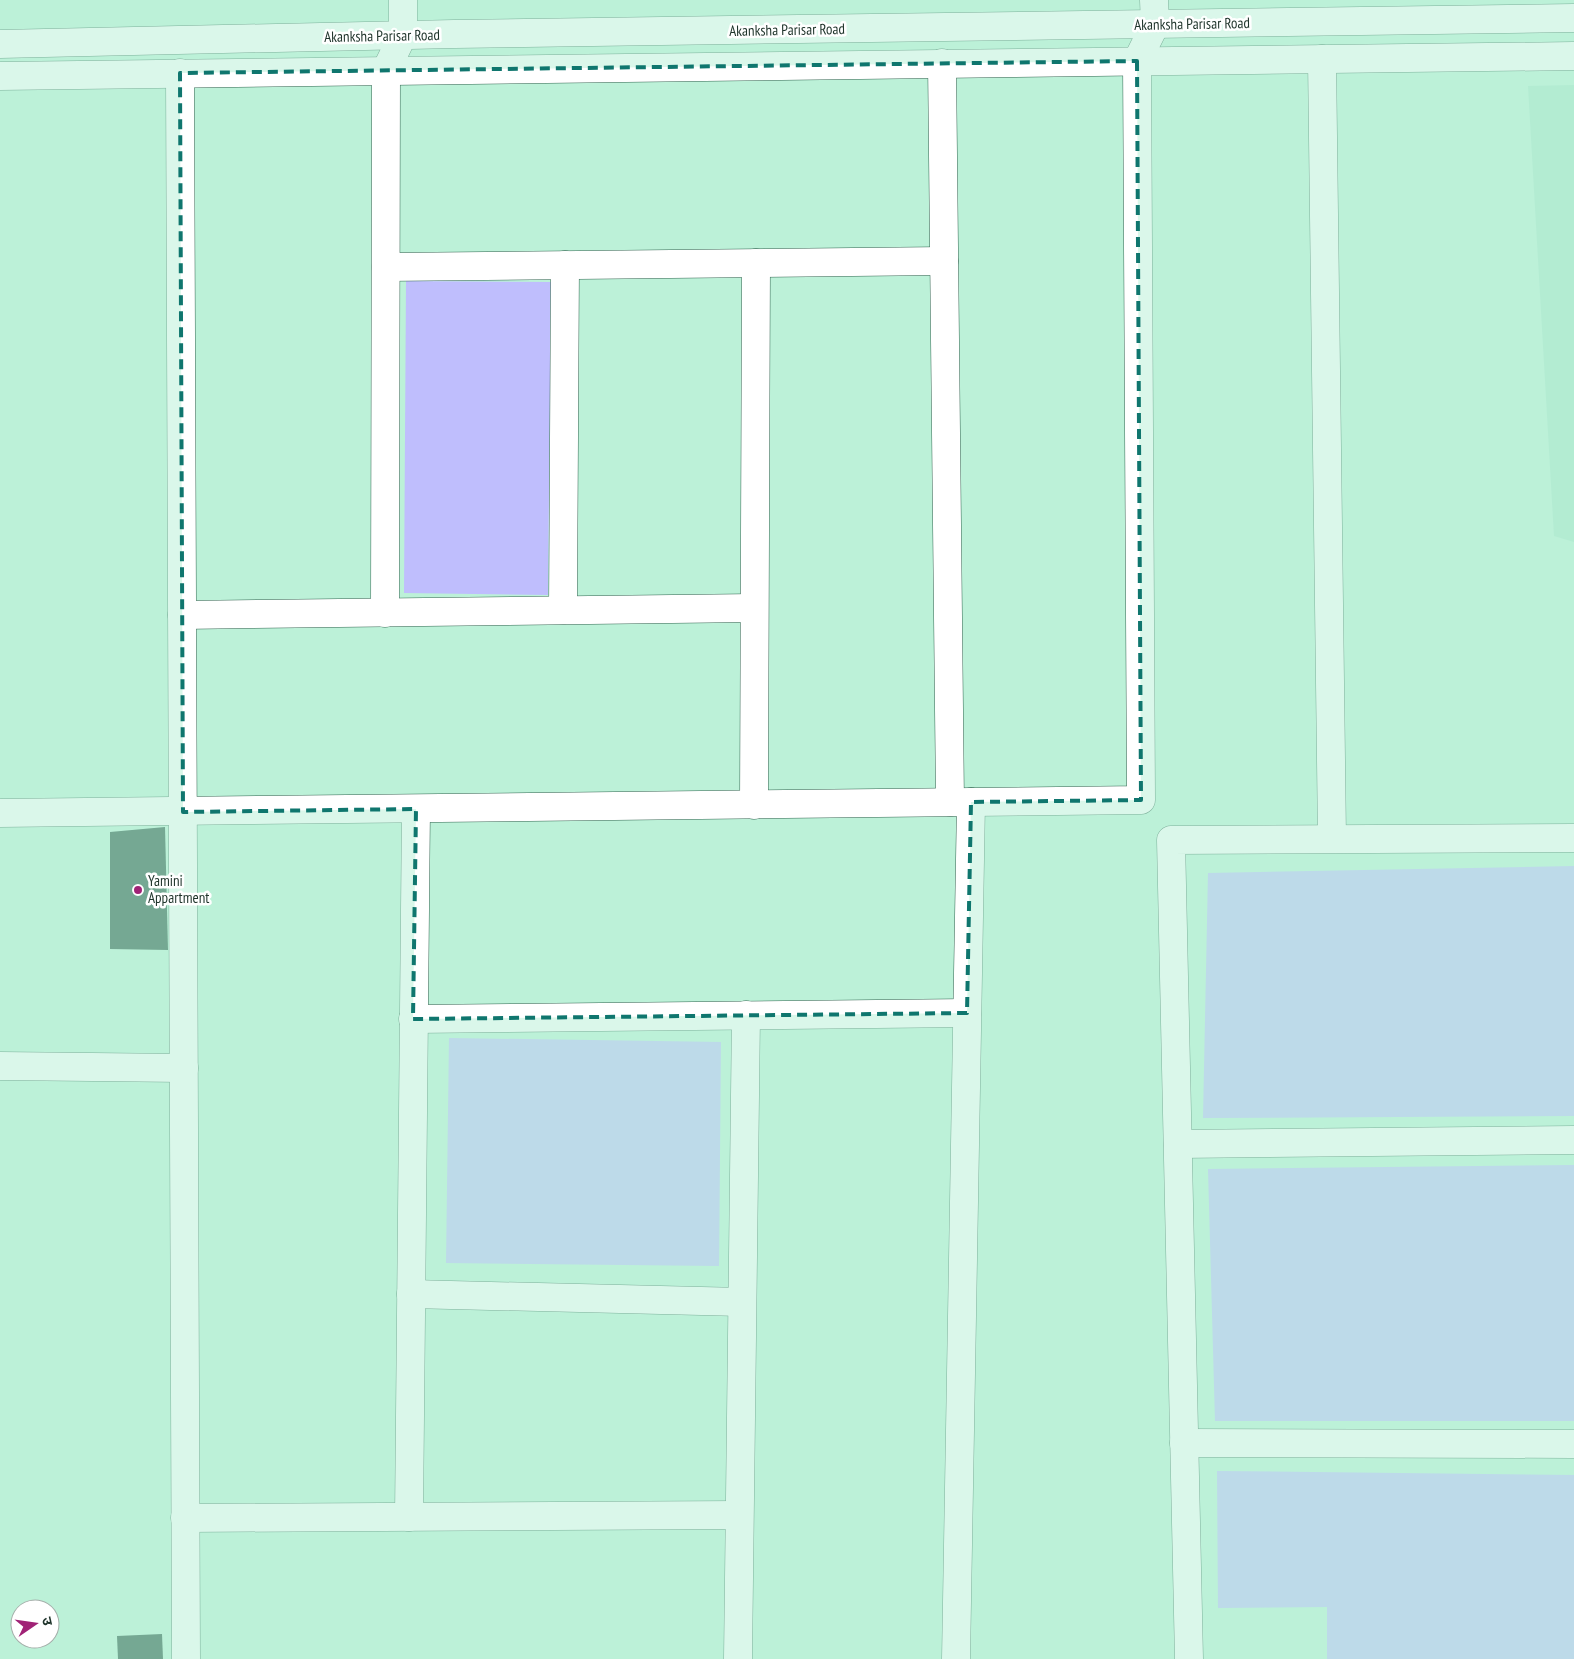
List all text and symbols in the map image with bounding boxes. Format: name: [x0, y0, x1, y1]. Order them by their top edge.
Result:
street label: Akanksha Parisar Road: [1134, 13, 1250, 34]
street label: Akanksha Parisar Road: [729, 19, 845, 40]
street label: Akanksha Parisar Road: [324, 25, 440, 46]
place label: Yamini Appartment: [148, 871, 209, 907]
marker: Yamini Appartment: [132, 884, 144, 896]
north arrow: [10, 1599, 60, 1649]
text: उ: [38, 1615, 58, 1628]

